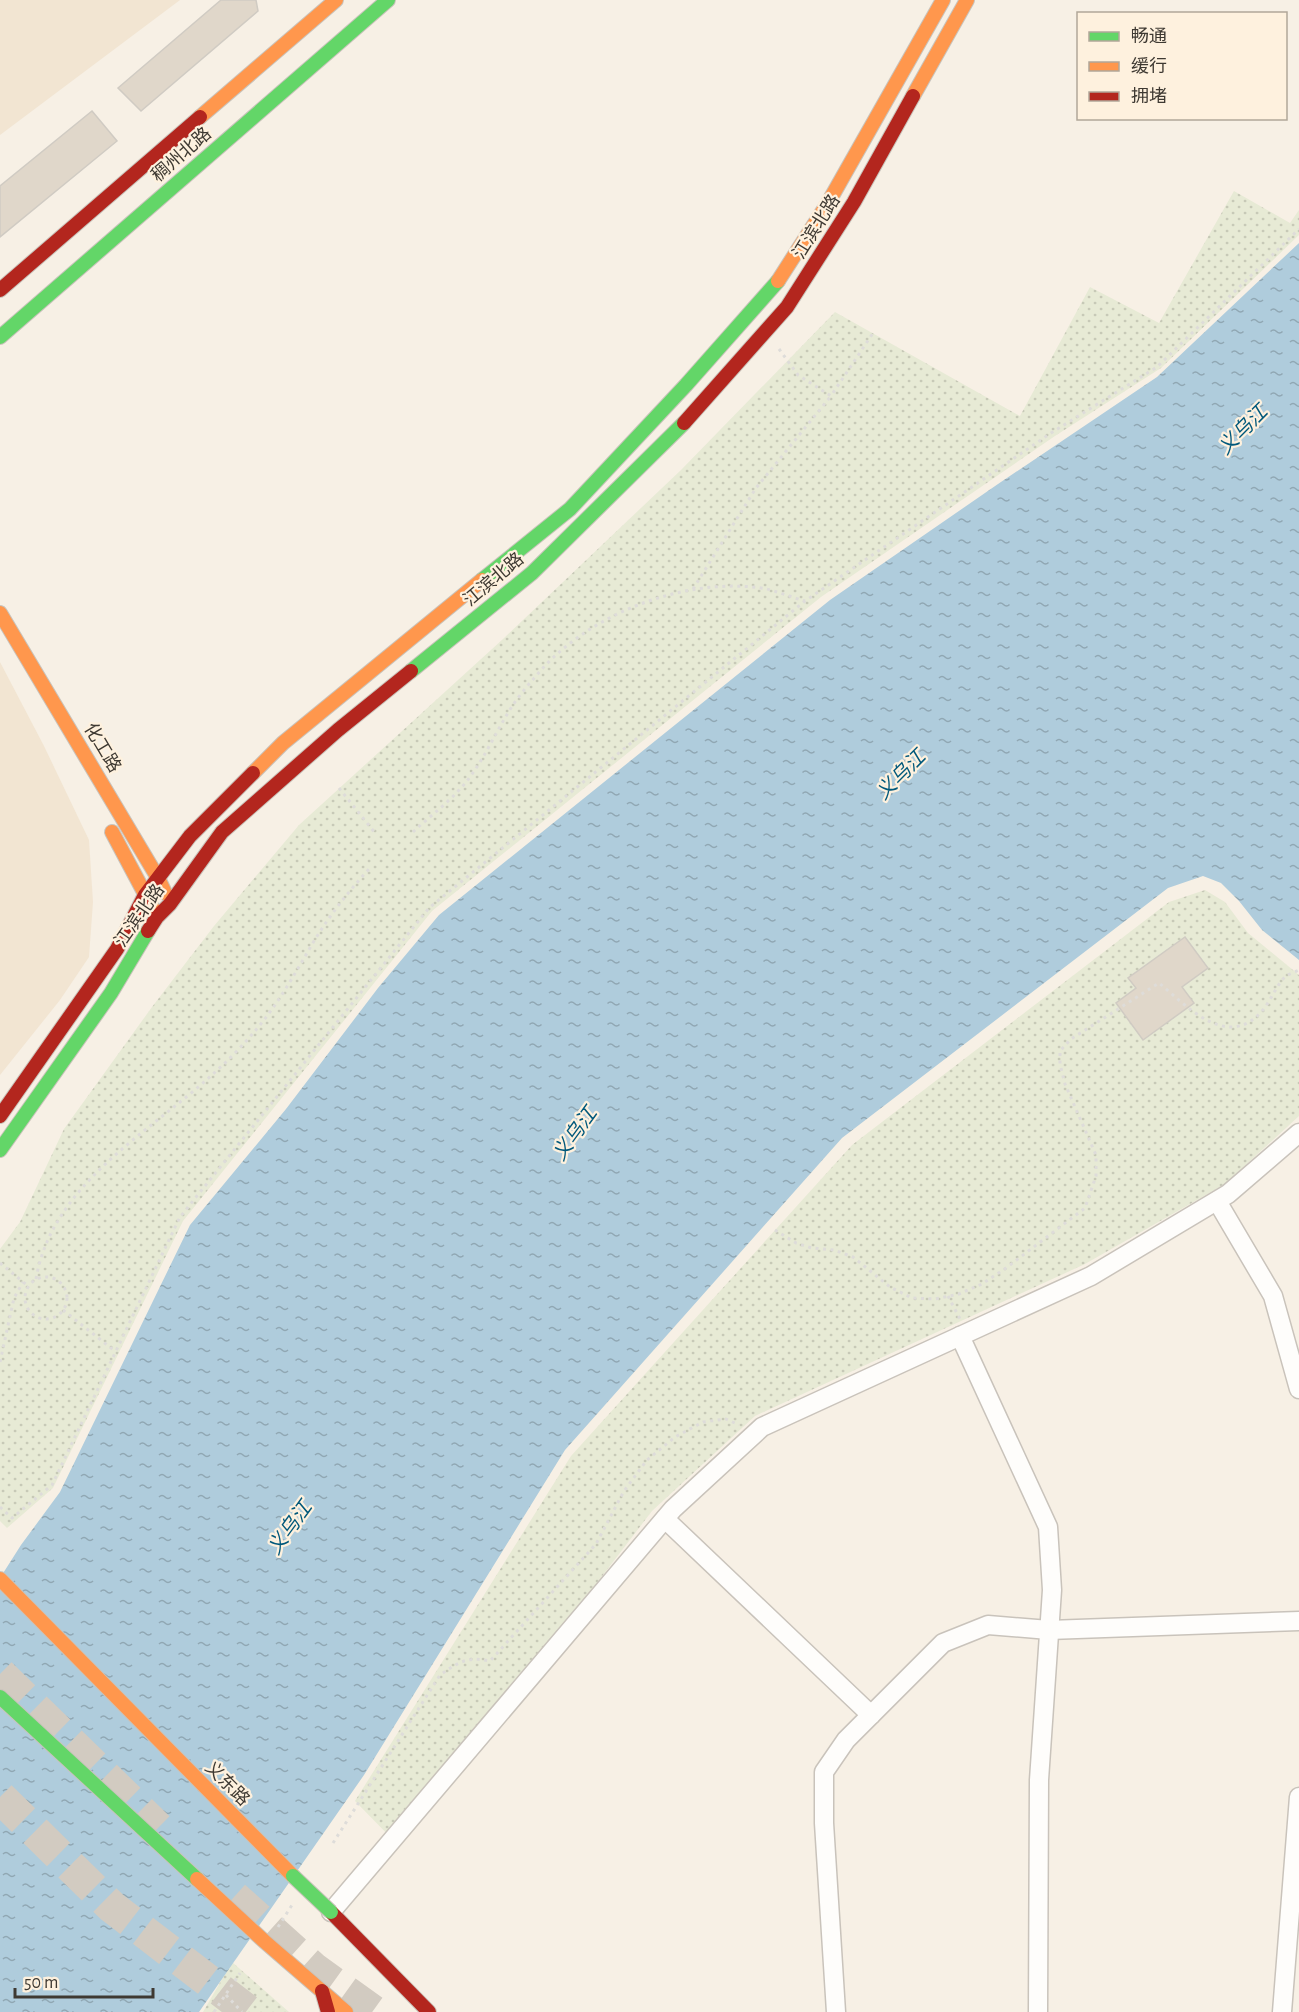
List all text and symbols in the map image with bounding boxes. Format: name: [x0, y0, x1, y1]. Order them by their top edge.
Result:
legend: [1077, 12, 1287, 120]
text: 畅通: [1131, 26, 1167, 46]
text: 缓行: [1131, 56, 1167, 76]
text: 拥堵: [1131, 86, 1167, 106]
street label: 稠州北路: [148, 123, 215, 185]
street label: 江滨北路: [789, 191, 844, 262]
water label: 义乌江: [1214, 400, 1273, 458]
street label: 江滨北路: [459, 548, 527, 610]
street label: 化工路: [80, 719, 125, 776]
water label: 义乌江: [872, 745, 931, 803]
street label: 江滨北路: [110, 880, 168, 951]
water label: 义乌江: [548, 1102, 602, 1164]
water label: 义乌江: [263, 1496, 317, 1558]
street label: 义东路: [202, 1757, 254, 1809]
scale bar: [15, 1961, 153, 1999]
text: 50 m: [24, 1974, 58, 1992]

